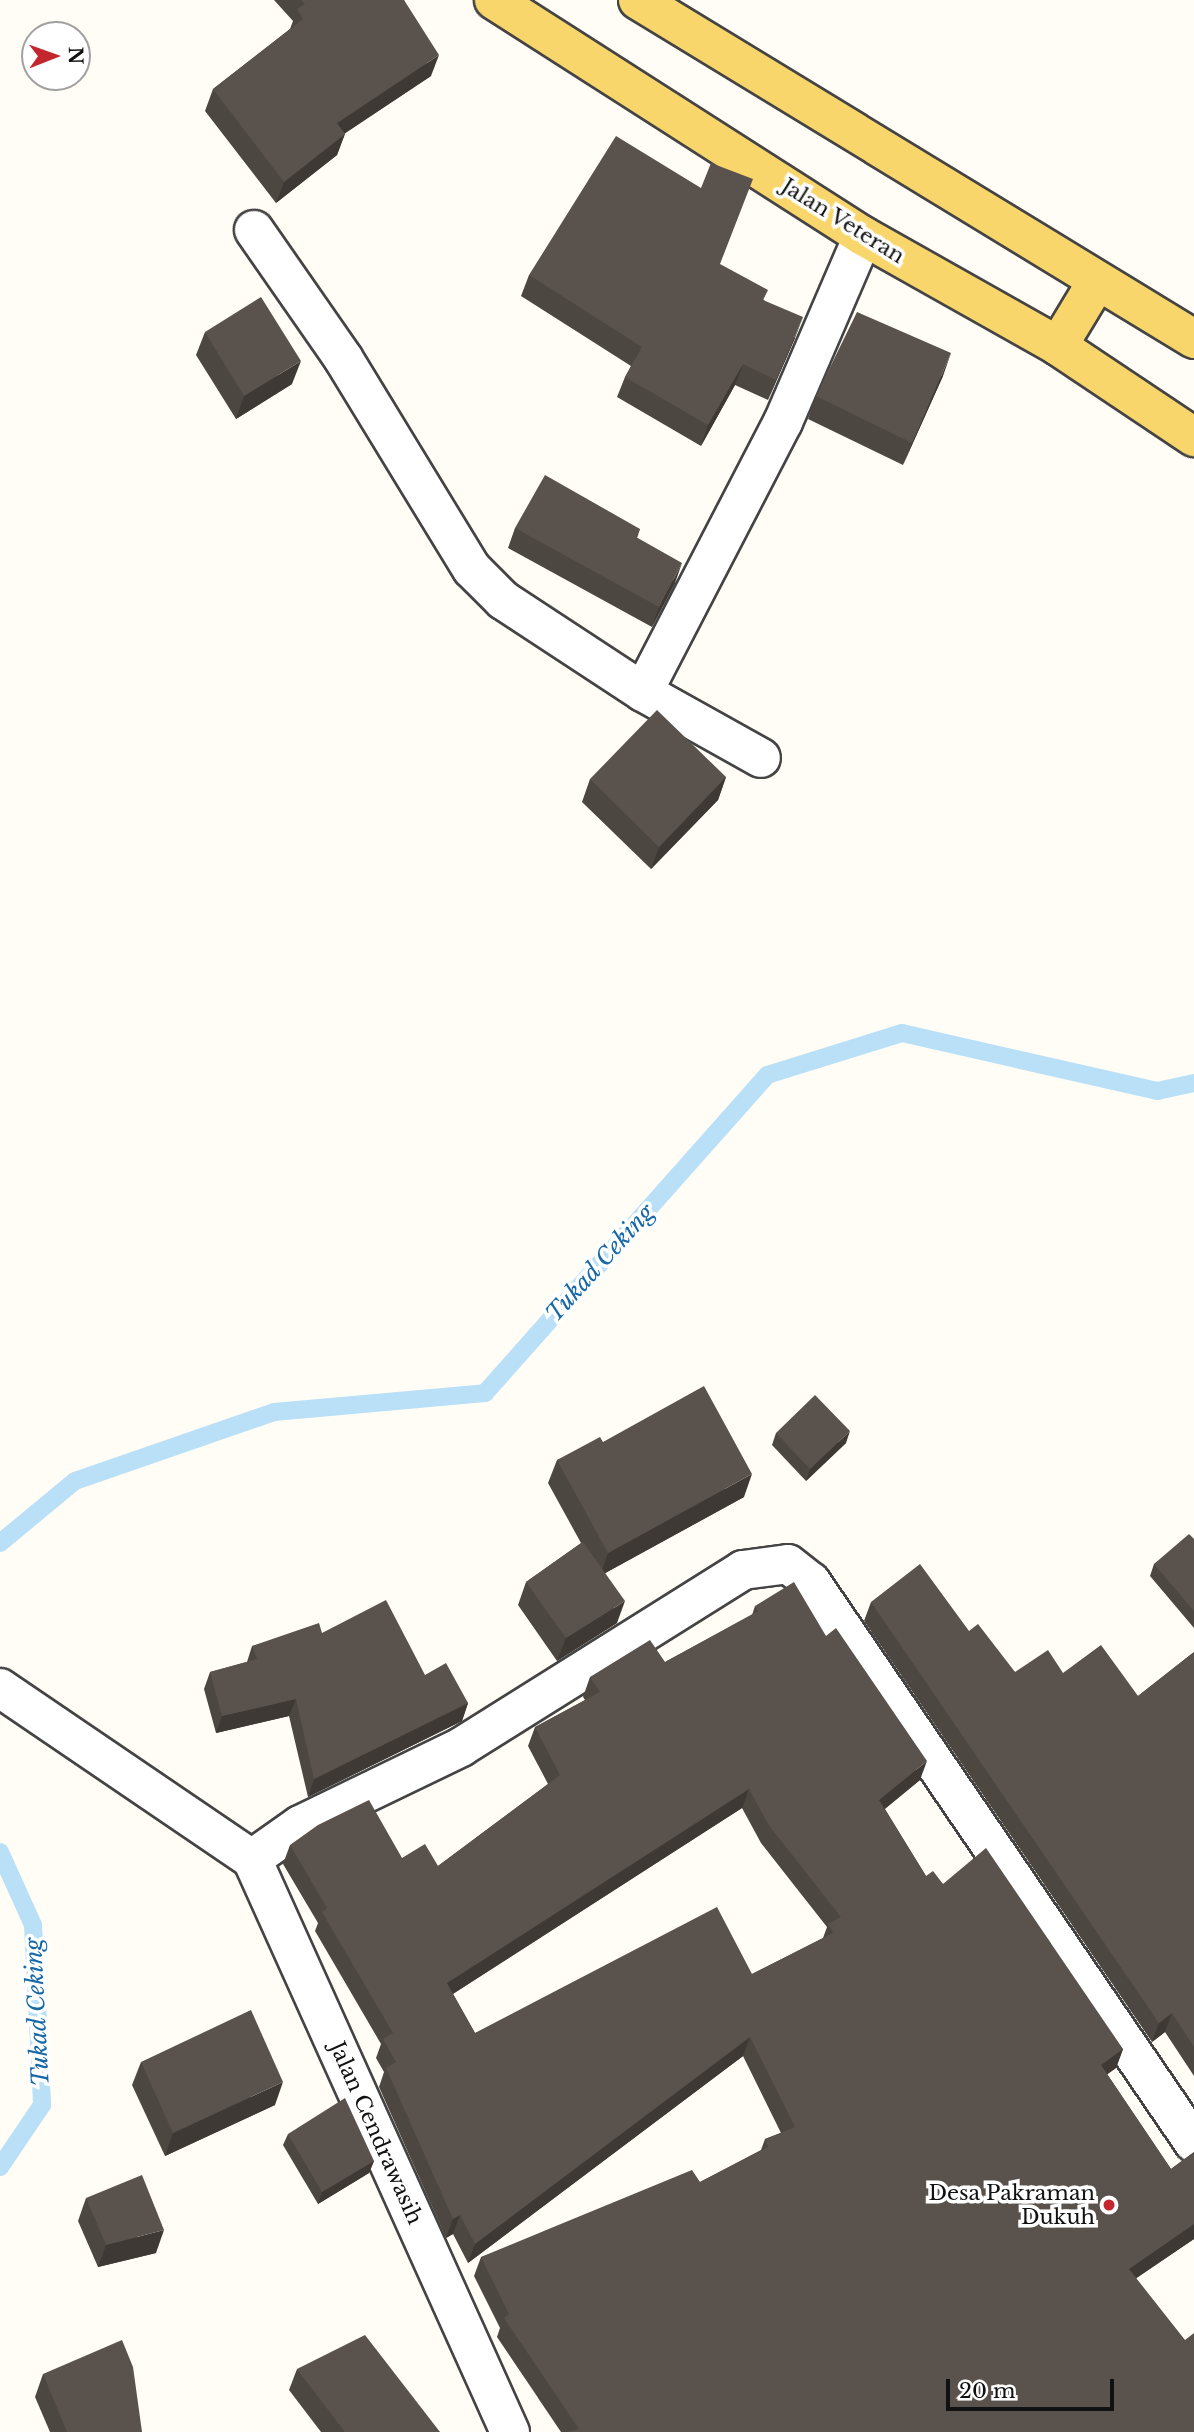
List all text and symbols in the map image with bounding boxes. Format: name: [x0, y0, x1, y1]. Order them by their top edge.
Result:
north arrow: [21, 21, 91, 91]
text: N: [64, 47, 87, 65]
street label: Jalan Veteran: [777, 173, 909, 269]
water label: Tukad Ceking: [540, 1198, 660, 1328]
water label: Tukad Ceking: [19, 1937, 55, 2087]
street label: Jalan Cendrawasih: [324, 2038, 428, 2228]
place label: Desa Pakraman Dukuh: [928, 2180, 1095, 2230]
marker: Desa Pakraman Dukuh: [1101, 2197, 1117, 2213]
scale bar: [949, 2366, 1117, 2410]
text: 20 m: [959, 2378, 1016, 2404]

